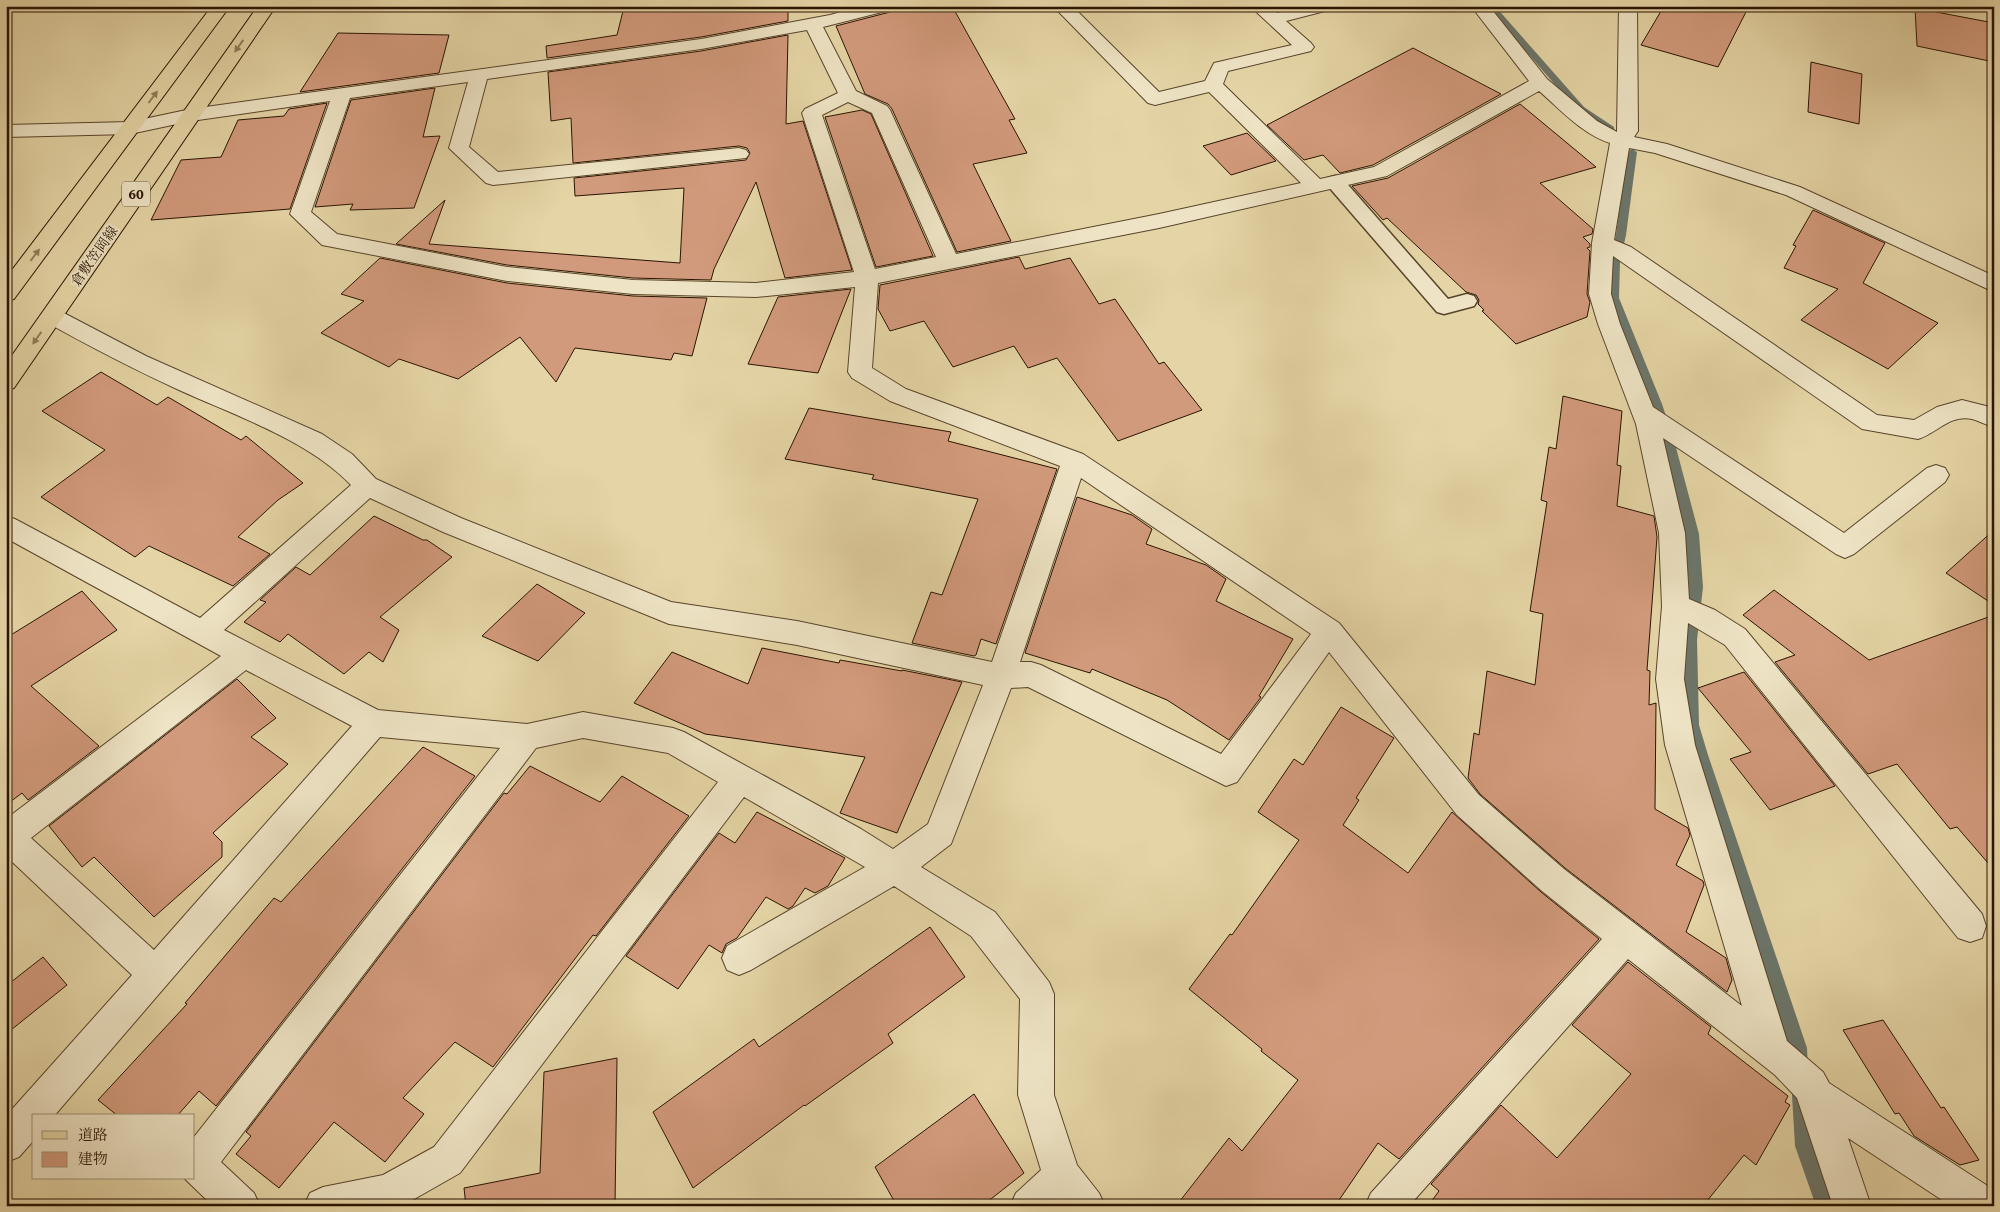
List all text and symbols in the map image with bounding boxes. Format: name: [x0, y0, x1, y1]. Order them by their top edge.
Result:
one-way arrow: [234, 39, 244, 53]
one-way arrow: [148, 90, 158, 104]
road number: 60: [122, 182, 150, 206]
street label: 倉敷笠岡線: [66, 222, 122, 290]
one-way arrow: [30, 249, 41, 262]
one-way arrow: [32, 331, 41, 345]
legend: [32, 1114, 195, 1180]
text: 道路: [78, 1124, 108, 1145]
text: 建物: [78, 1148, 108, 1169]

